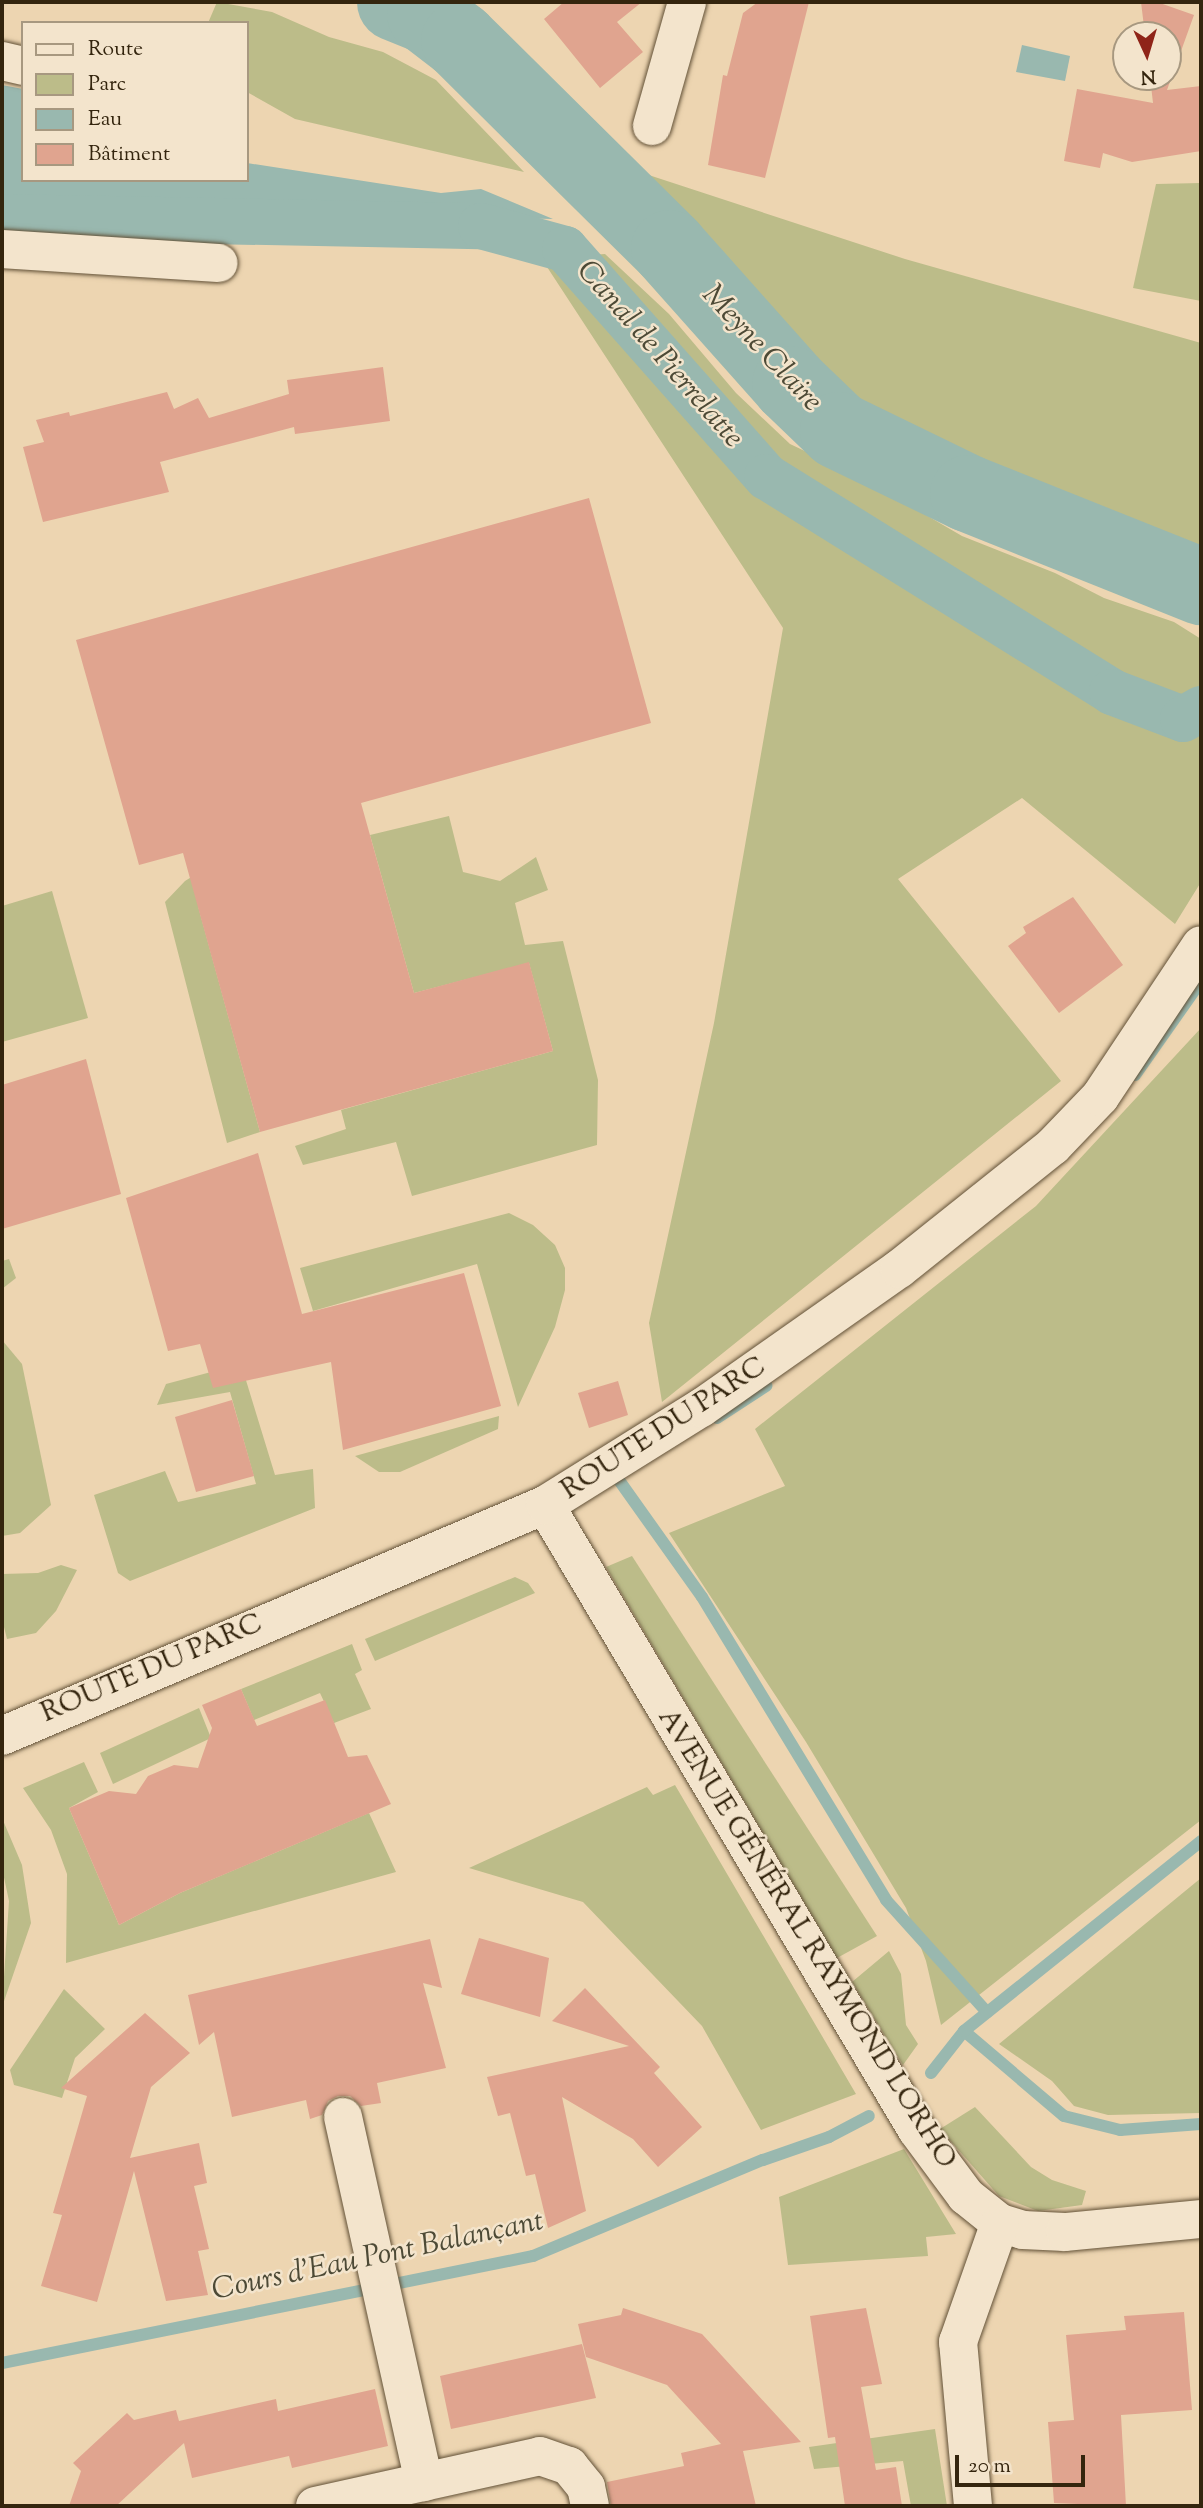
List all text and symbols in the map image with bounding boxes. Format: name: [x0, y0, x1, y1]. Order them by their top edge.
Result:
legend: [21, 21, 248, 182]
north arrow: [1112, 21, 1182, 91]
text: Route: [88, 35, 143, 65]
text: N: [1140, 61, 1157, 89]
text: Parc: [88, 70, 126, 100]
text: Eau: [88, 105, 122, 135]
text: Bâtiment: [88, 140, 170, 170]
water label: Canal de Pierrelatte: [568, 254, 750, 456]
water label: Meyne Claire: [693, 278, 829, 420]
street label: ROUTE DU PARC: [555, 1350, 773, 1508]
street label: ROUTE DU PARC: [36, 1607, 268, 1731]
street label: AVENUE GÉNÉRAL RAYMOND LORHO: [650, 1703, 962, 2175]
water label: Cours d'Eau Pont Balançant: [209, 2204, 547, 2310]
scale bar: [958, 2442, 1088, 2486]
text: 20 m: [968, 2452, 1011, 2482]

